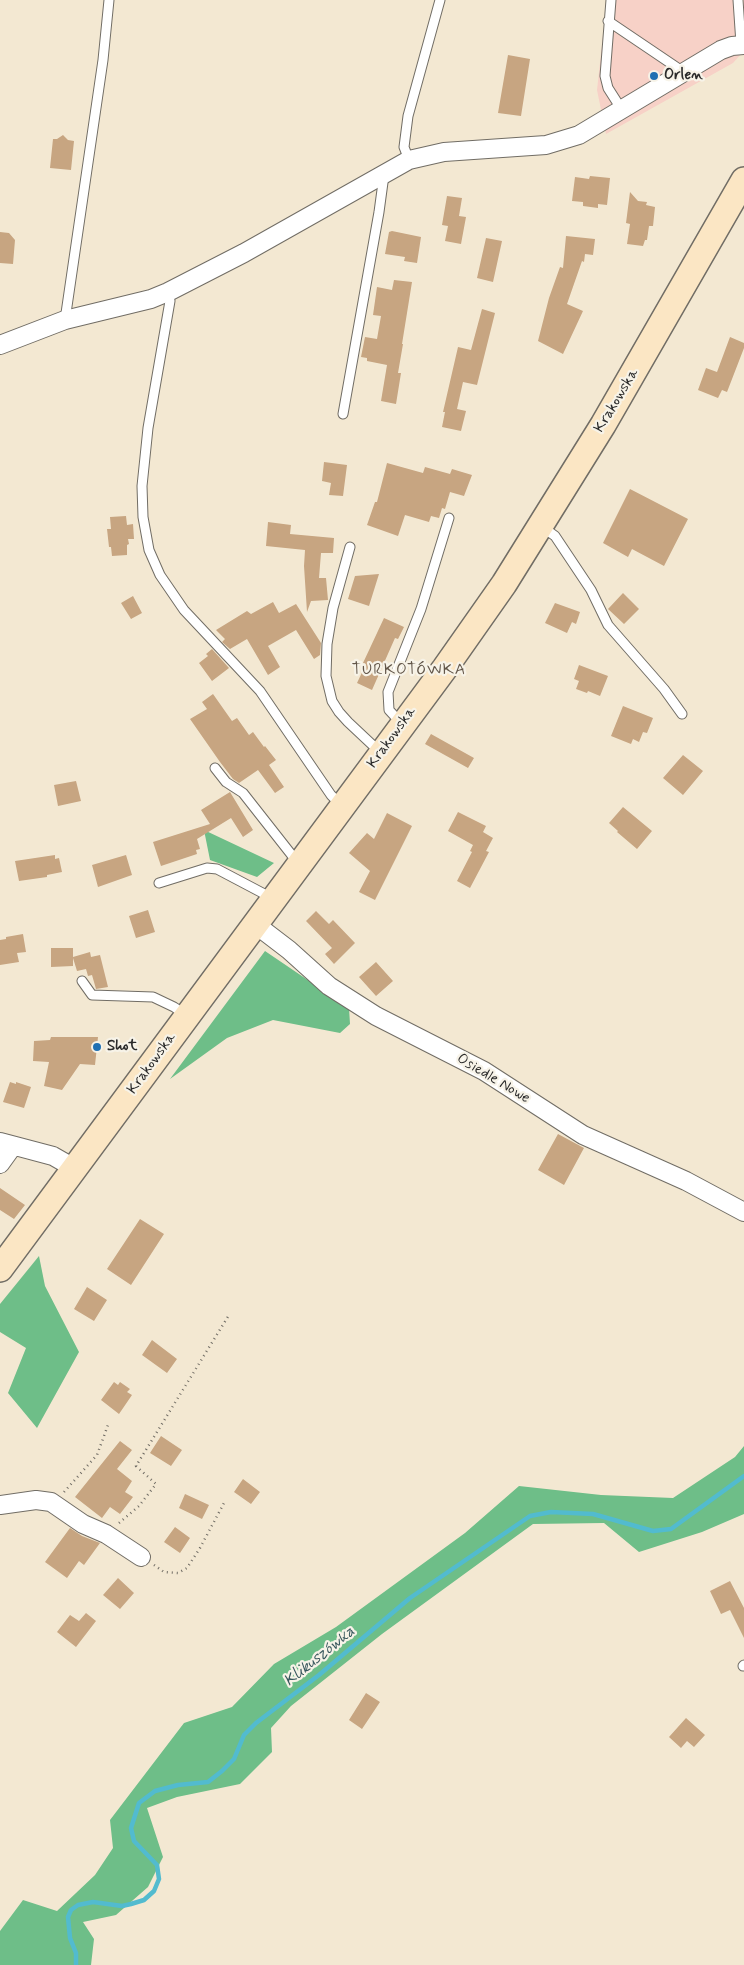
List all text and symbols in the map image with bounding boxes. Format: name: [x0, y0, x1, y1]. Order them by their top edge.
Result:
place label: Orlen: [664, 67, 703, 85]
marker: Orlen: [648, 70, 660, 82]
street label: Krakowska: [591, 366, 643, 436]
district label: TURKOTÓWKA: [352, 661, 466, 681]
street label: Krakowska: [364, 704, 420, 772]
street label: Krakowska: [124, 1030, 180, 1098]
place label: Shot: [107, 1038, 137, 1056]
marker: Shot: [91, 1041, 103, 1053]
street label: Osiedle Nowe: [453, 1050, 533, 1108]
water label: Klikuszówka: [281, 1623, 359, 1691]

